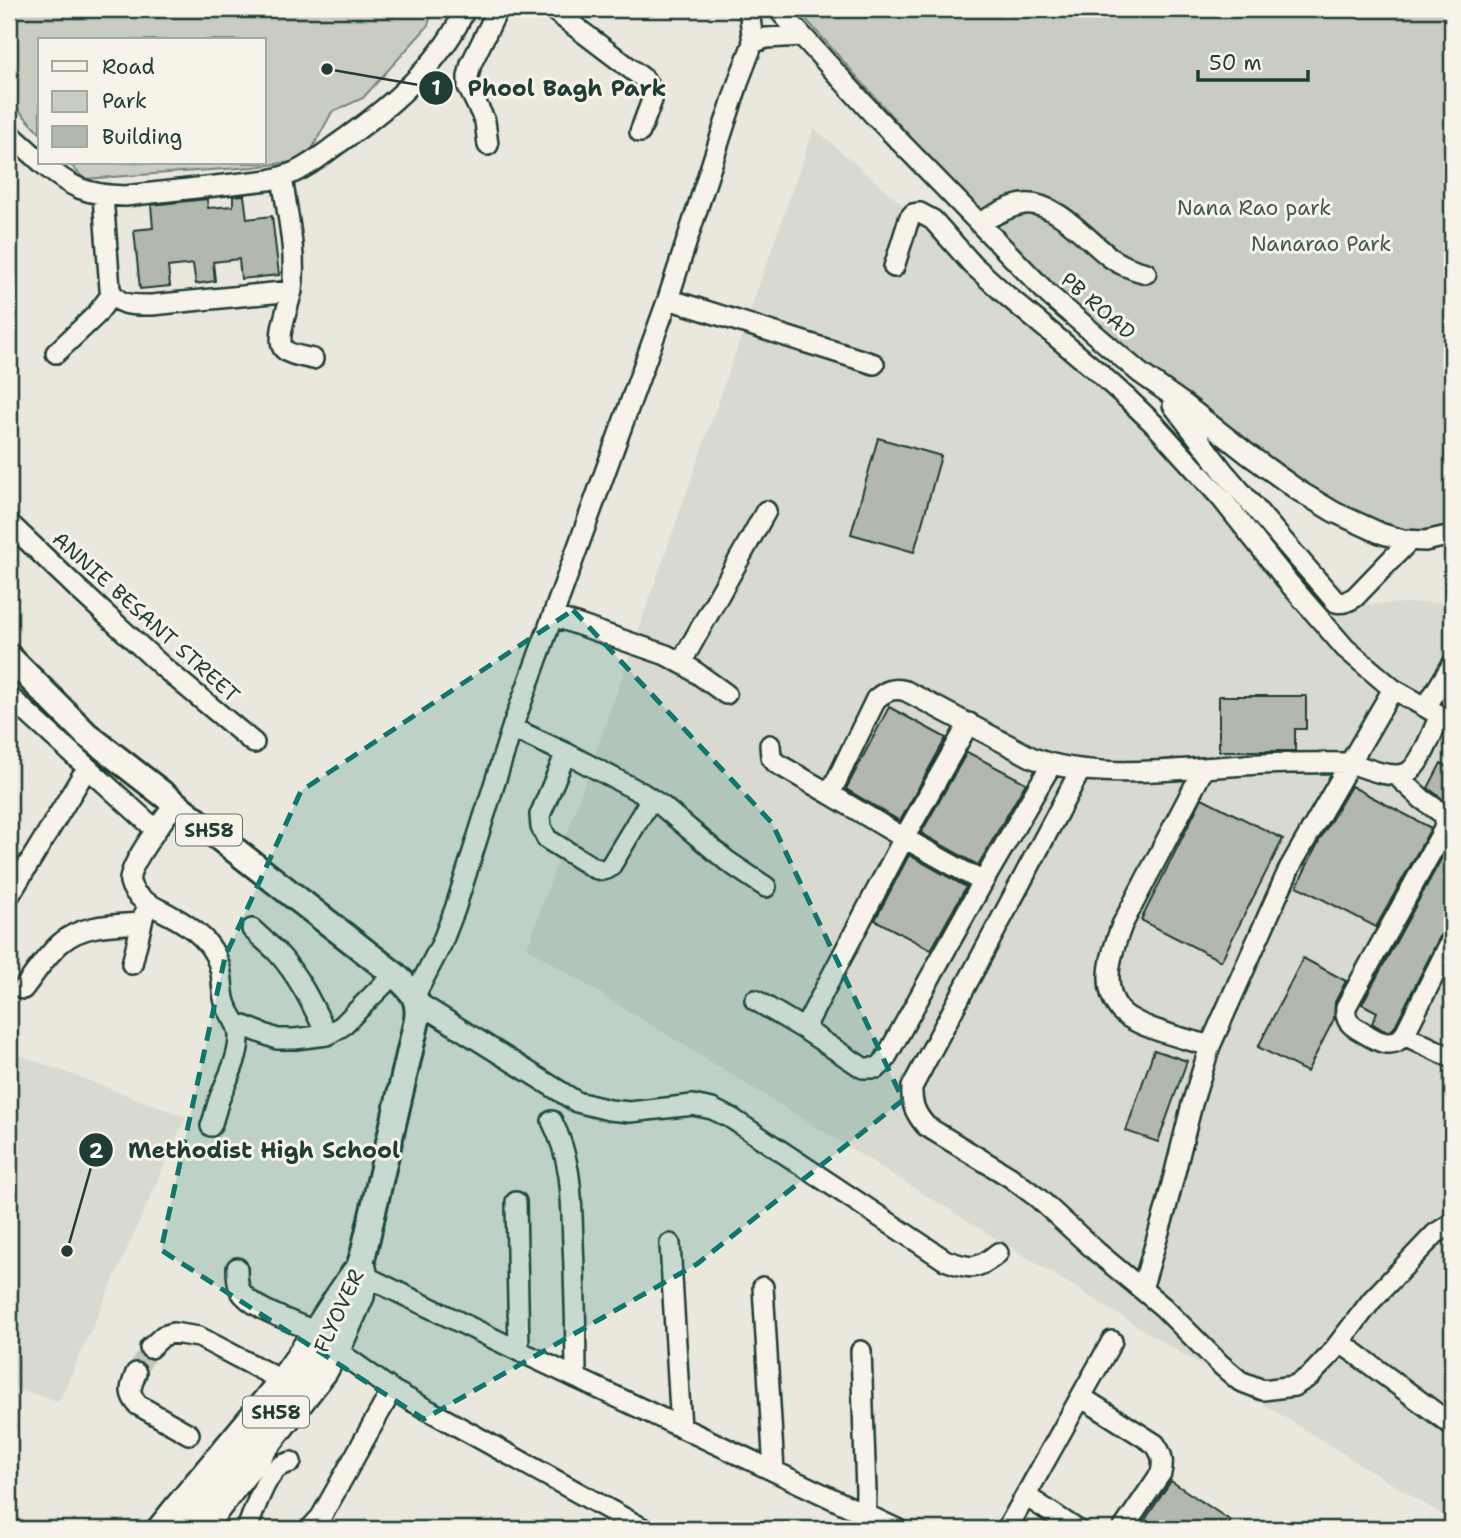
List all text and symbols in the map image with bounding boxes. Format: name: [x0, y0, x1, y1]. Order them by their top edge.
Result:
legend: [38, 38, 266, 164]
scale bar: [1198, 38, 1309, 82]
text: 50 m: [1209, 49, 1262, 77]
text: Road: [102, 53, 155, 81]
callout: Phool Bagh Park: [419, 66, 681, 110]
text: Phool Bagh Park: [468, 73, 666, 103]
text: 1: [431, 74, 441, 102]
text: Park: [102, 87, 147, 115]
text: Building: [102, 123, 182, 151]
park label: Nana Rao park: [1177, 194, 1331, 222]
park label: Nanarao Park: [1251, 230, 1391, 258]
street label: PB ROAD: [1055, 266, 1141, 346]
street label: ANNIE BESANT STREET: [46, 525, 246, 709]
road number: SH58: [176, 814, 242, 846]
callout: Methodist High School: [79, 1128, 414, 1172]
text: Methodist High School: [128, 1135, 400, 1165]
text: 2: [89, 1137, 104, 1165]
street label: FLYOVER: [307, 1265, 371, 1357]
road number: SH58: [243, 1396, 309, 1428]

